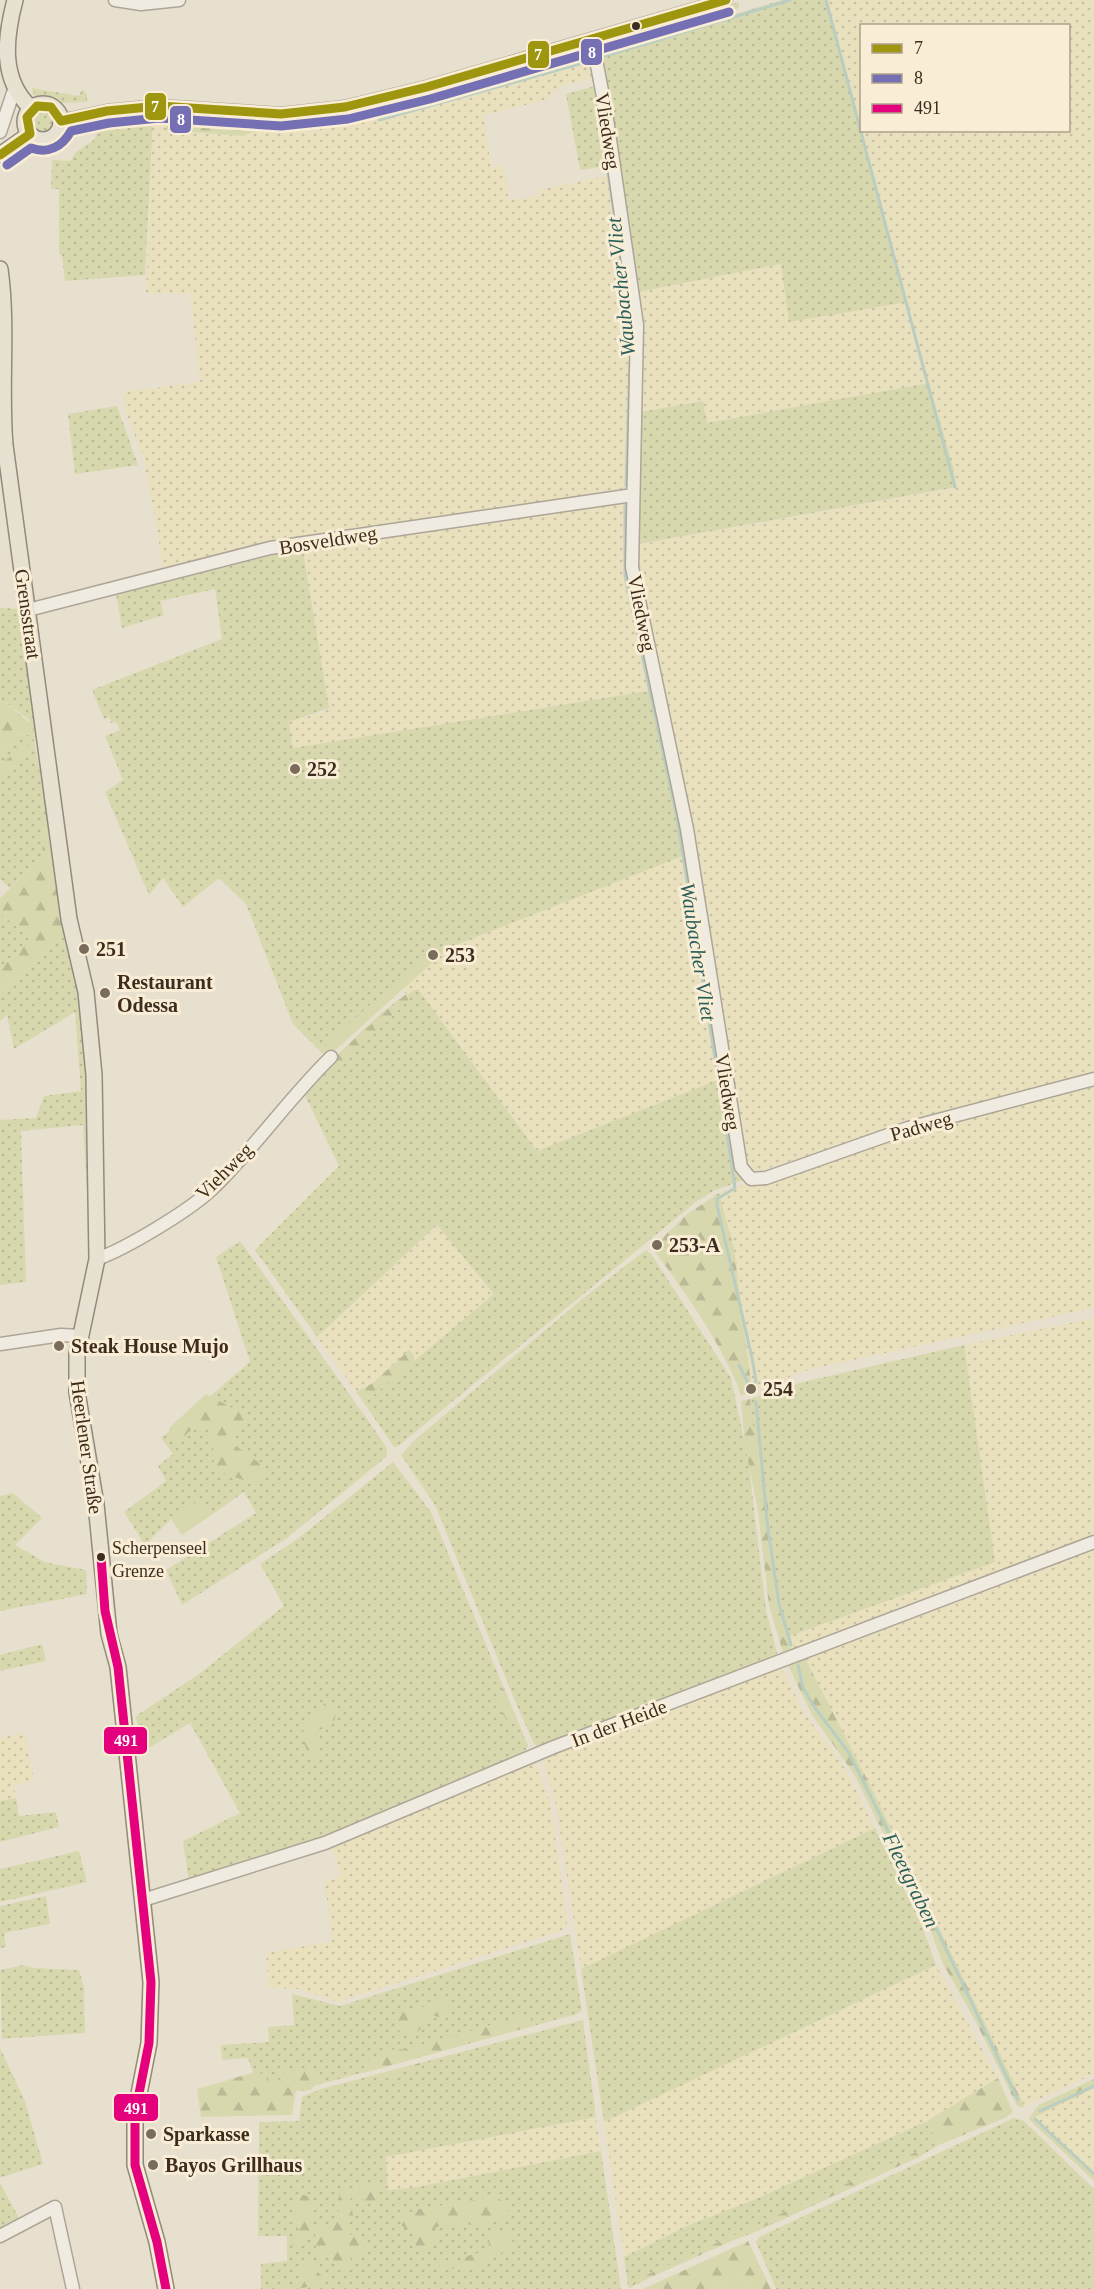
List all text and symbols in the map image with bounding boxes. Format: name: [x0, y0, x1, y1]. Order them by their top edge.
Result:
unlabelled marker: [630, 20, 642, 32]
legend: [860, 24, 1070, 132]
line badge: 8: [580, 38, 603, 66]
text: 7: [914, 38, 923, 58]
line badge: 7: [527, 40, 550, 69]
text: 8: [588, 44, 596, 61]
text: 7: [534, 46, 542, 63]
text: 8: [914, 68, 923, 88]
street label: Vliedweg: [590, 91, 625, 171]
line badge: 7: [144, 92, 167, 121]
text: 7: [151, 98, 159, 115]
text: 491: [914, 98, 941, 118]
line badge: 8: [169, 105, 192, 134]
text: 8: [177, 111, 185, 128]
water label: Waubacher Vliet: [602, 215, 640, 358]
street label: Bosveldweg: [277, 521, 379, 560]
street label: Grensstraat: [11, 567, 45, 661]
street label: Vliedweg: [623, 573, 660, 653]
place label: 252: [307, 758, 337, 780]
marker: 252: [288, 762, 302, 776]
water label: Waubacher Vliet: [675, 881, 721, 1024]
place label: 251: [96, 938, 126, 960]
marker: 251: [77, 942, 91, 956]
place label: 253: [445, 944, 475, 966]
marker: 253: [426, 948, 440, 962]
place label: Restaurant Odessa: [117, 971, 213, 1016]
marker: Restaurant Odessa: [98, 986, 112, 1000]
street label: Vliedweg: [710, 1052, 745, 1132]
street label: Padweg: [888, 1107, 955, 1146]
street label: Viehweg: [191, 1138, 258, 1205]
place label: 253-A: [669, 1234, 721, 1256]
marker: 253-A: [650, 1238, 664, 1252]
place label: Steak House Mujo: [71, 1335, 229, 1358]
marker: Steak House Mujo: [52, 1339, 66, 1353]
place label: 254: [763, 1378, 793, 1400]
street label: Heerlener Straße: [67, 1379, 107, 1515]
marker: 254: [744, 1382, 758, 1396]
place label: Scherpenseel Grenze: [112, 1538, 207, 1581]
marker: Scherpenseel Grenze: [95, 1551, 107, 1563]
street label: In der Heide: [568, 1695, 670, 1751]
line badge: 491: [103, 1726, 148, 1755]
text: 491: [114, 1732, 138, 1749]
water label: Fleetgraben: [877, 1828, 944, 1931]
line badge: 491: [113, 2093, 159, 2122]
text: 491: [124, 2100, 148, 2117]
place label: Sparkasse: [163, 2123, 250, 2146]
marker: Sparkasse: [144, 2127, 158, 2141]
place label: Bayos Grillhaus: [165, 2154, 302, 2177]
marker: Bayos Grillhaus: [146, 2158, 160, 2172]

